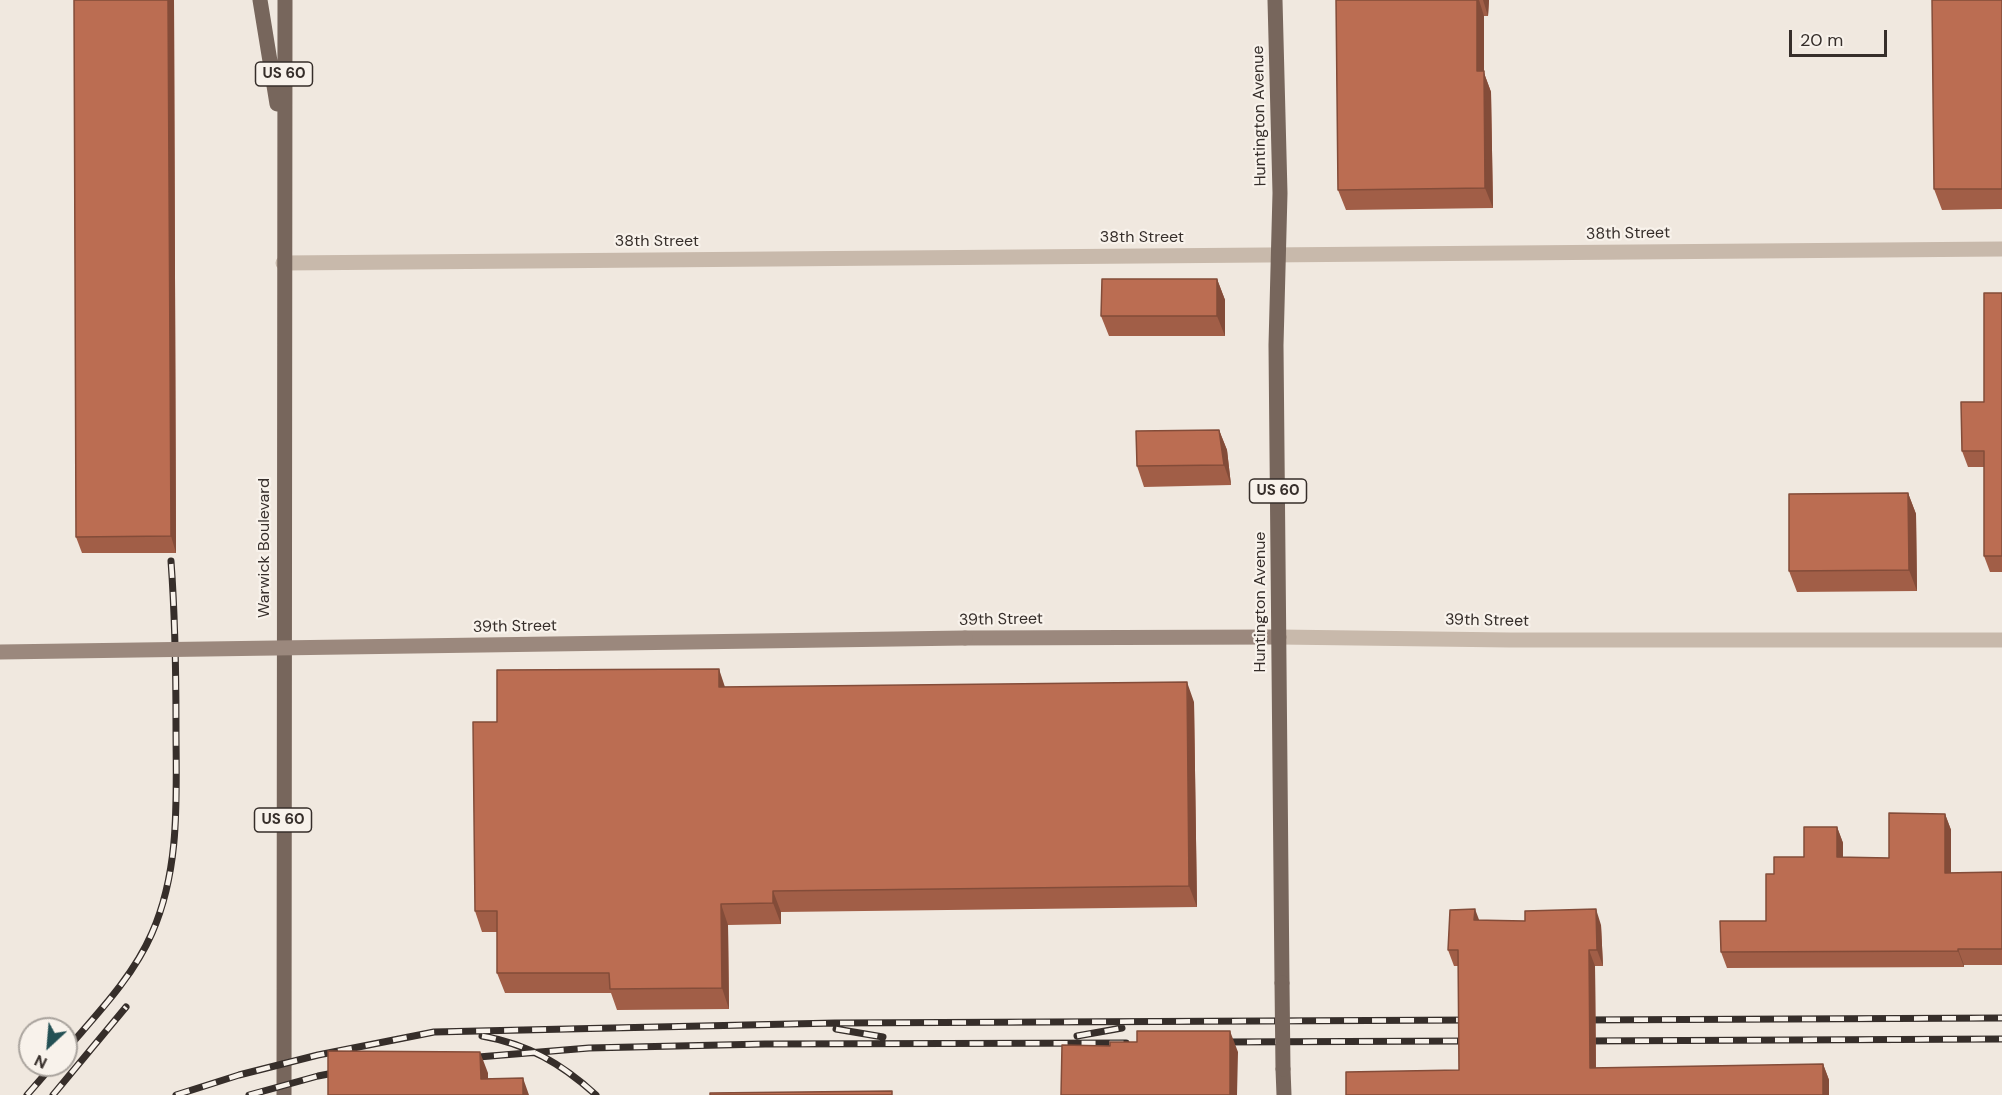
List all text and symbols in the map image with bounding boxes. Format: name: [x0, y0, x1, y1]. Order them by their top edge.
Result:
scale bar: [1792, 18, 1890, 56]
text: 20 m: [1800, 28, 1843, 52]
street label: Huntington Avenue: [1249, 45, 1271, 187]
road number: US 60: [256, 62, 312, 86]
street label: 38th Street: [1586, 224, 1670, 244]
street label: 38th Street: [1100, 228, 1184, 248]
street label: 38th Street: [615, 232, 699, 252]
street label: Warwick Boulevard: [255, 478, 275, 618]
road number: US 60: [1250, 479, 1306, 503]
street label: Huntington Avenue: [1251, 532, 1271, 672]
street label: 39th Street: [959, 610, 1043, 630]
street label: 39th Street: [1445, 611, 1529, 631]
street label: 39th Street: [473, 617, 557, 637]
road number: US 60: [254, 808, 312, 832]
north arrow: [18, 1017, 78, 1077]
text: N: [31, 1050, 51, 1074]

